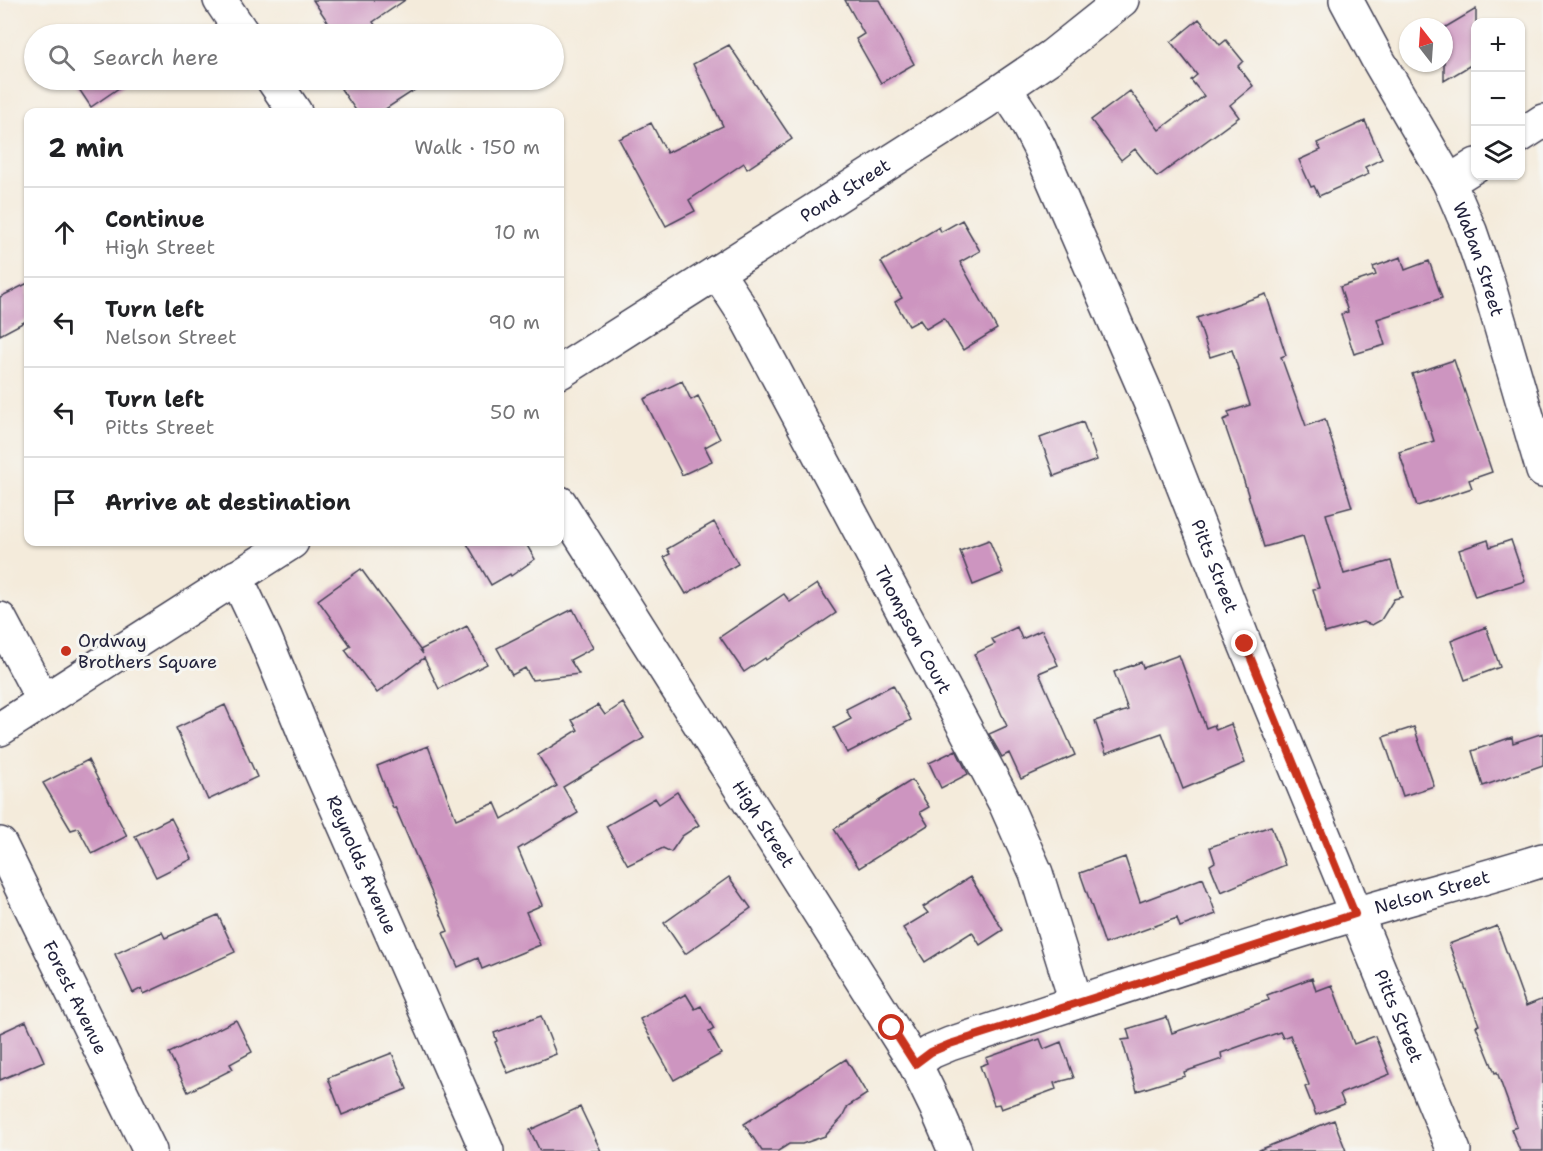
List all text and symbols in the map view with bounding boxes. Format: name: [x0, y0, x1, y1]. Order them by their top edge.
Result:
north arrow: [1399, 18, 1453, 72]
map controls: [1471, 18, 1525, 180]
button: +: [1471, 18, 1525, 72]
search box: [24, 24, 564, 90]
icon: search: [45, 41, 78, 74]
text: Search here: [93, 43, 219, 72]
button: −: [1471, 72, 1525, 126]
button: layers: [1471, 126, 1525, 180]
text: 2 min: [48, 130, 124, 165]
text: Walk · 150 m: [414, 134, 540, 160]
street label: Pond Street: [796, 153, 895, 228]
street label: Waban Street: [1447, 198, 1509, 319]
text: Continue: [105, 205, 205, 234]
icon: ahead: [48, 216, 81, 249]
text: 10 m: [494, 219, 540, 245]
text: High Street: [105, 234, 215, 260]
text: Turn left: [105, 295, 204, 324]
icon: left: [48, 306, 81, 339]
text: 90 m: [488, 309, 540, 335]
text: Nelson Street: [105, 324, 237, 350]
text: Turn left: [105, 385, 204, 414]
icon: left: [48, 396, 81, 429]
text: 50 m: [490, 399, 540, 425]
text: Pitts Street: [105, 414, 215, 440]
icon: arrive: [48, 486, 81, 519]
text: Arrive at destination: [105, 488, 351, 517]
street label: Pitts Street: [1185, 516, 1244, 617]
street label: Thompson Court: [869, 561, 957, 698]
place label: Ordway Brothers Square: [78, 629, 217, 674]
route end: [1231, 630, 1257, 656]
marker: Ordway Brothers Square: [59, 644, 73, 658]
street label: High Street: [727, 776, 800, 873]
street label: Reynolds Avenue: [321, 792, 403, 938]
street label: Nelson Street: [1372, 865, 1493, 920]
street label: Forest Avenue: [37, 937, 113, 1058]
street label: Pitts Street: [1369, 966, 1428, 1066]
route start: [878, 1014, 904, 1040]

